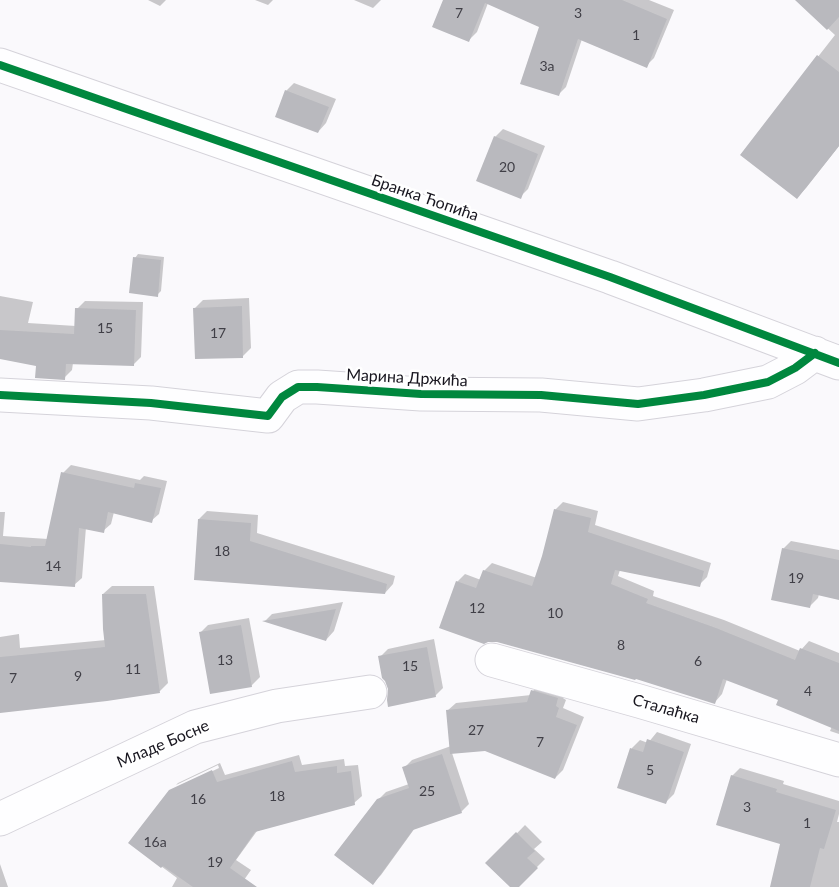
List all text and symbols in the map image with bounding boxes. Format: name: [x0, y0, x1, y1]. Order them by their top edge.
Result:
house number: 7: [455, 5, 463, 21]
house number: 3: [574, 5, 582, 21]
house number: 1: [632, 27, 640, 43]
house number: 3a: [539, 58, 555, 74]
house number: 20: [499, 159, 515, 175]
street label: Бранка Ћопића: [369, 171, 481, 225]
house number: 15: [97, 320, 113, 336]
house number: 17: [210, 325, 226, 341]
street label: Марина Држића: [346, 365, 468, 391]
house number: 18: [214, 543, 230, 559]
house number: 14: [45, 558, 61, 574]
house number: 19: [788, 570, 804, 586]
house number: 12: [469, 600, 485, 616]
house number: 10: [547, 605, 563, 621]
house number: 8: [617, 637, 625, 653]
house number: 13: [217, 652, 233, 668]
house number: 6: [694, 653, 702, 669]
house number: 15: [402, 658, 418, 674]
house number: 11: [125, 661, 141, 677]
house number: 9: [74, 668, 82, 684]
house number: 7: [9, 670, 17, 686]
house number: 4: [804, 683, 812, 699]
street label: Сталаћка: [630, 690, 702, 728]
street label: Младе Босне: [114, 716, 212, 772]
house number: 27: [468, 722, 484, 738]
house number: 7: [536, 734, 544, 750]
house number: 5: [646, 762, 654, 778]
house number: 25: [419, 783, 435, 799]
house number: 18: [269, 788, 285, 804]
house number: 16: [190, 791, 206, 807]
house number: 3: [743, 799, 751, 815]
house number: 1: [803, 815, 811, 831]
house number: 16a: [143, 834, 167, 850]
house number: 19: [207, 854, 223, 870]

